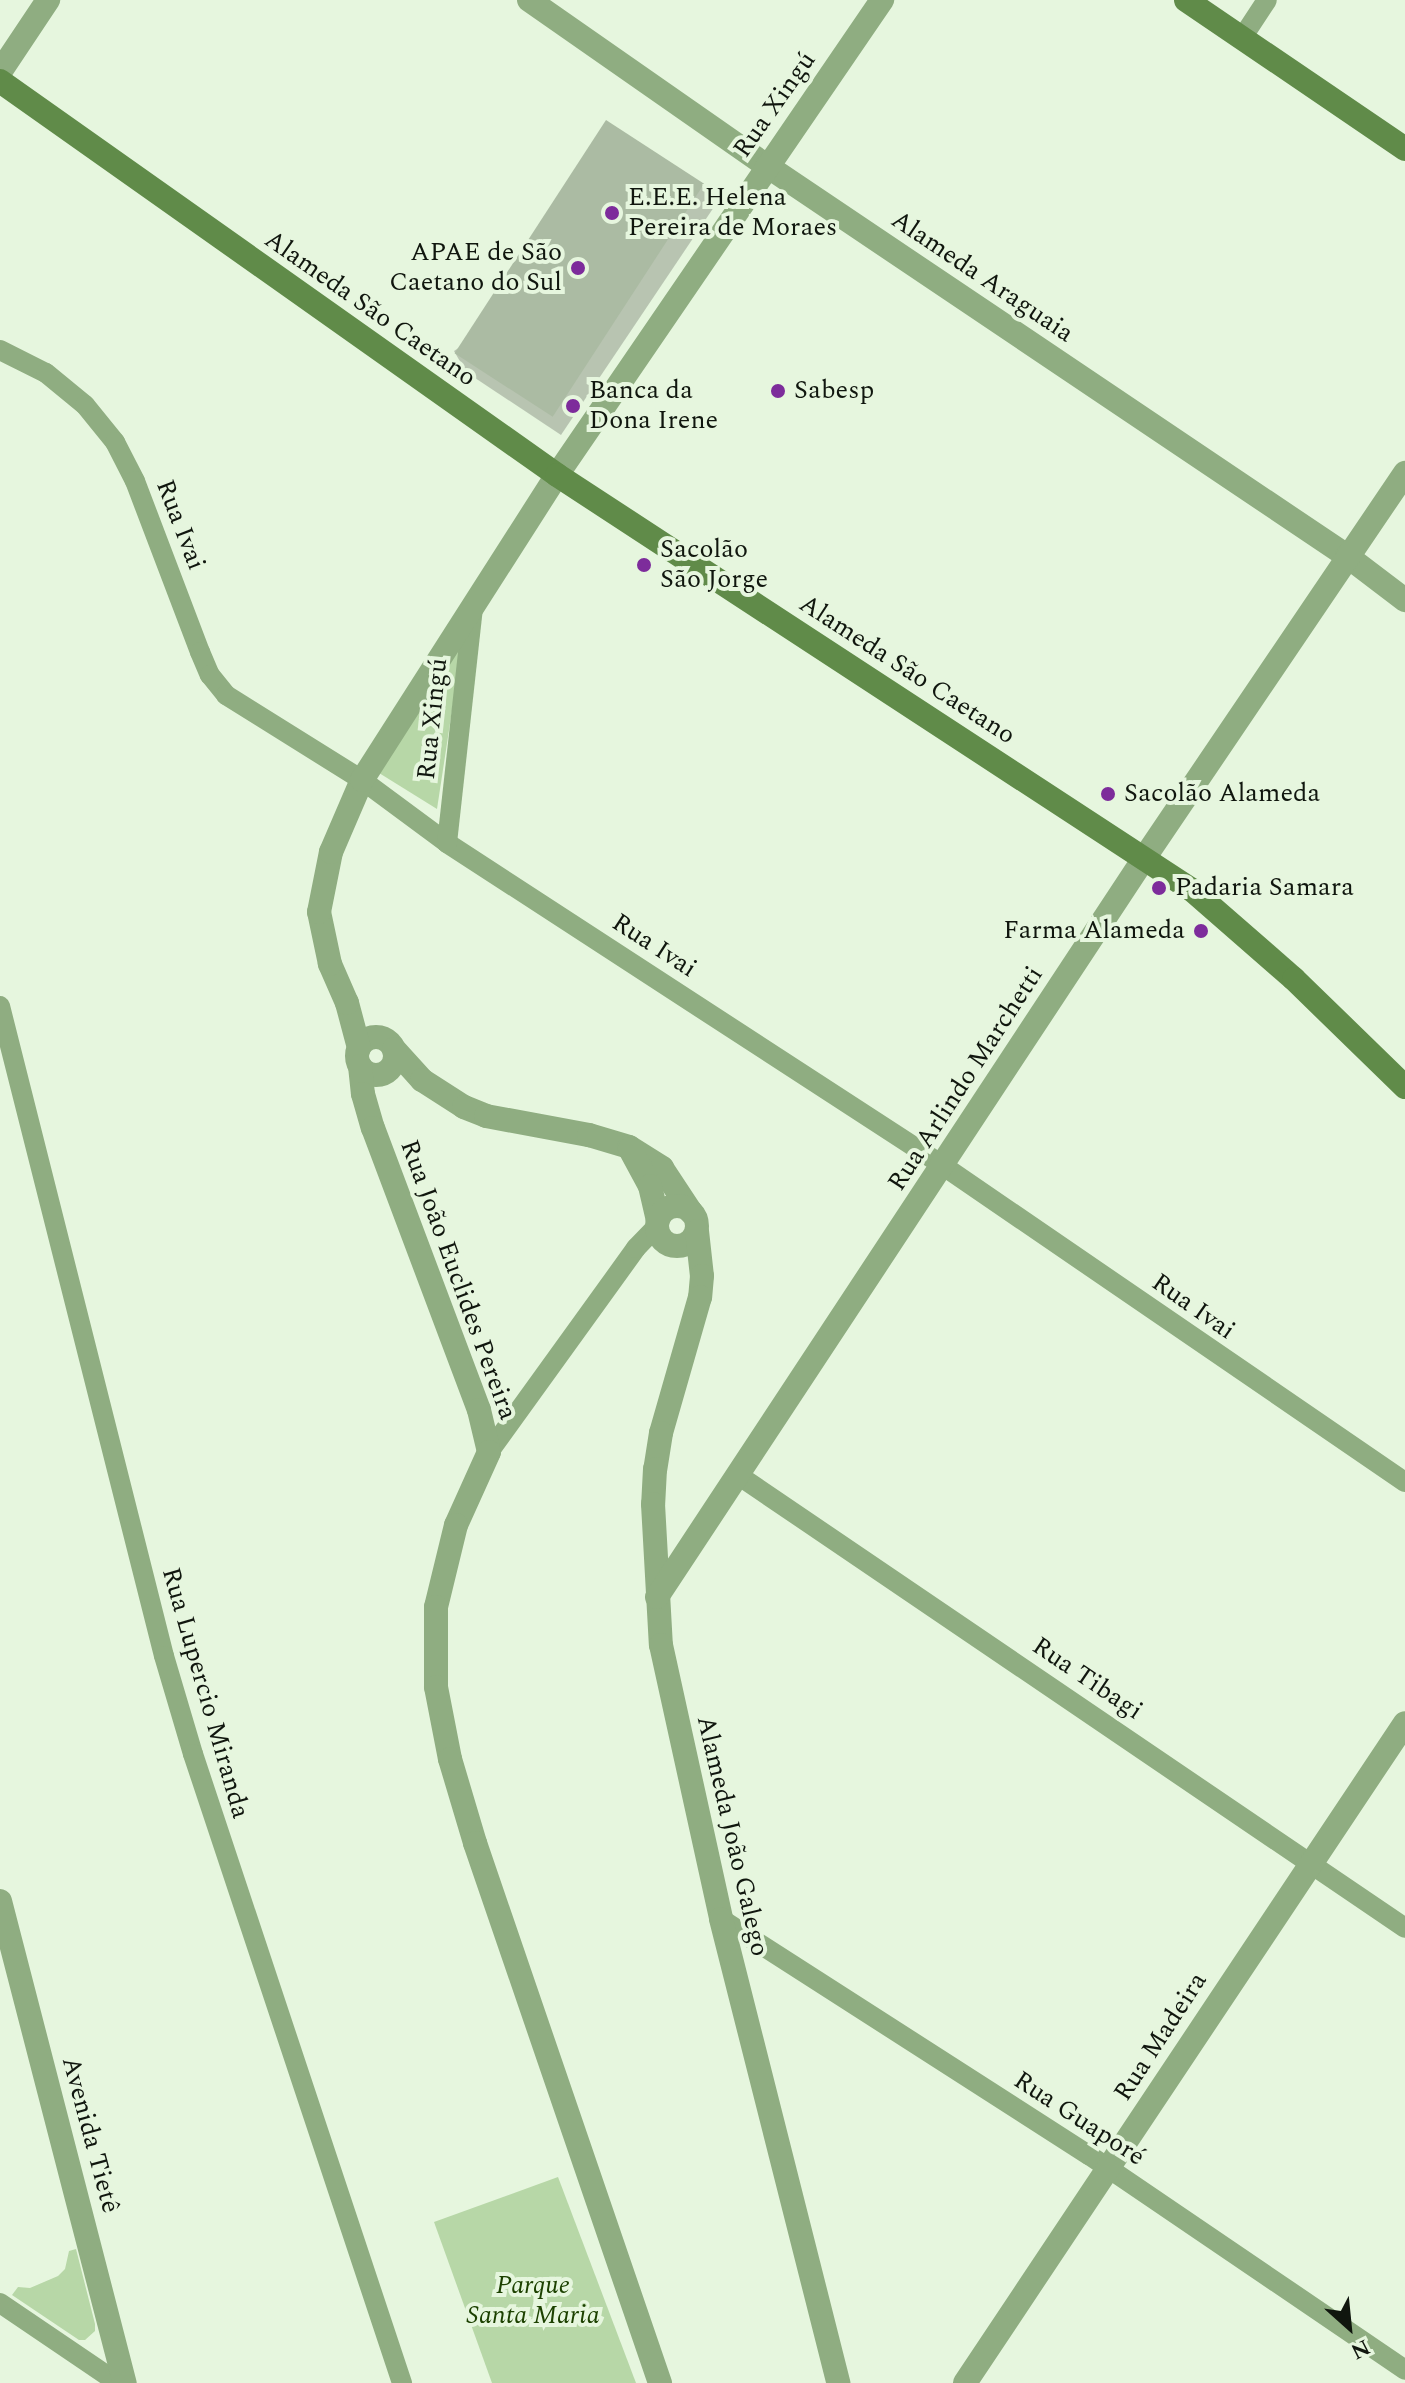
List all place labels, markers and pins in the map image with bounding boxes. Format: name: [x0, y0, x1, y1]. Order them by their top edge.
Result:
place label: E.E.E. Helena Pereira de Moraes: [628, 182, 837, 244]
marker: E.E.E. Helena Pereira de Moraes: [603, 204, 621, 222]
place label: APAE de São Caetano do Sul: [389, 237, 562, 298]
marker: APAE de São Caetano do Sul: [569, 259, 587, 277]
place label: Banca da Dona Irene: [589, 375, 718, 436]
place label: Sabesp: [794, 375, 874, 407]
marker: Sabesp: [769, 382, 787, 400]
marker: Banca da Dona Irene: [564, 397, 582, 415]
place label: Sacolão São Jorge: [660, 534, 768, 596]
marker: Sacolão São Jorge: [635, 556, 653, 574]
place label: Sacolão Alameda: [1124, 778, 1320, 810]
marker: Sacolão Alameda: [1099, 785, 1117, 803]
place label: Padaria Samara: [1175, 872, 1354, 904]
marker: Padaria Samara: [1150, 879, 1168, 897]
place label: Farma Alameda: [1003, 915, 1185, 947]
marker: Farma Alameda: [1192, 922, 1210, 940]

